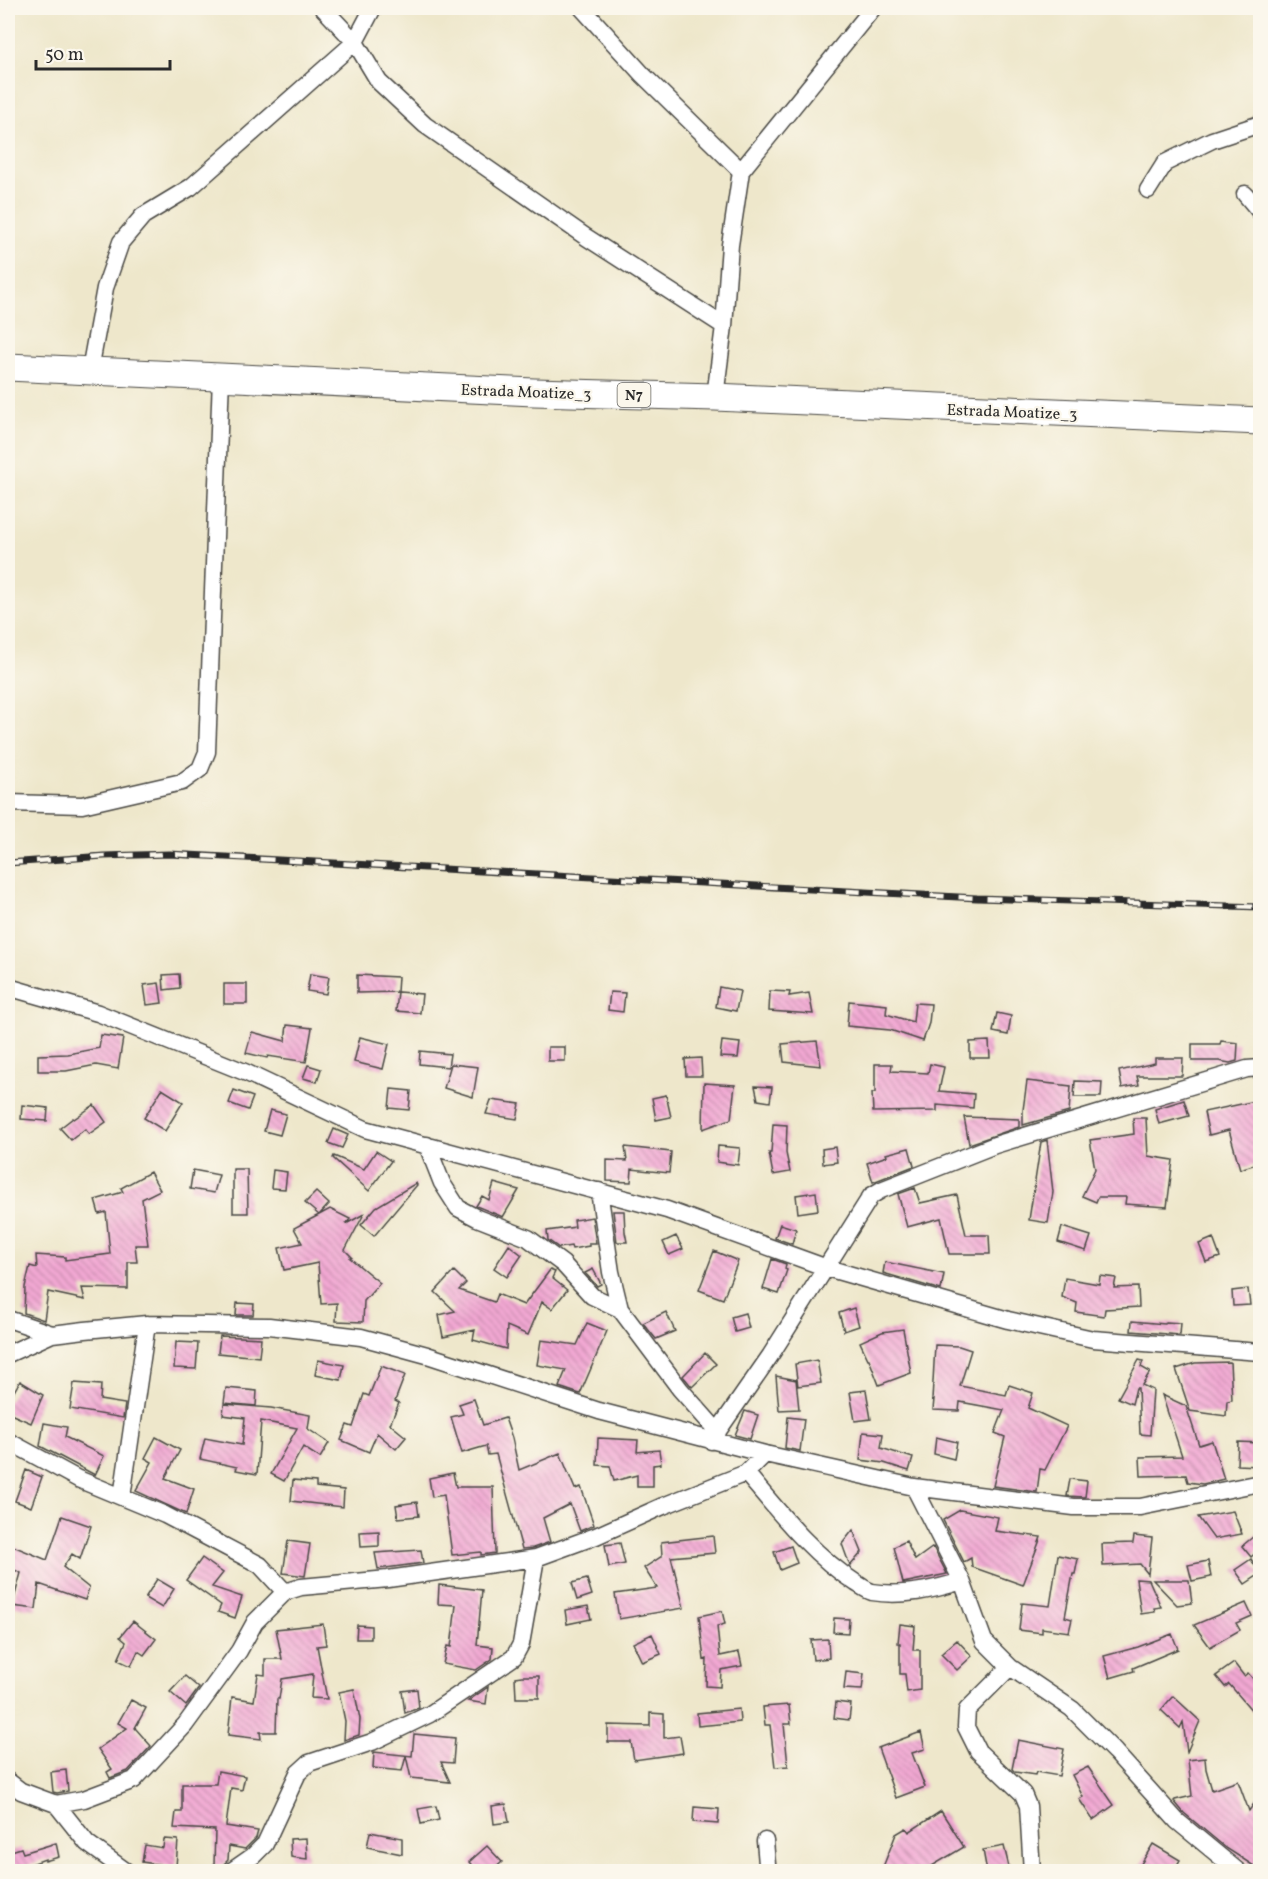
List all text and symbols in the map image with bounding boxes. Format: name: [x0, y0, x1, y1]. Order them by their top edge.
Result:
scale bar: [36, 33, 170, 71]
text: 50 m: [45, 43, 84, 68]
street label: Estrada Moatize_3: [460, 380, 592, 406]
road number: N7: [618, 383, 650, 407]
street label: Estrada Moatize_3: [946, 400, 1078, 426]

